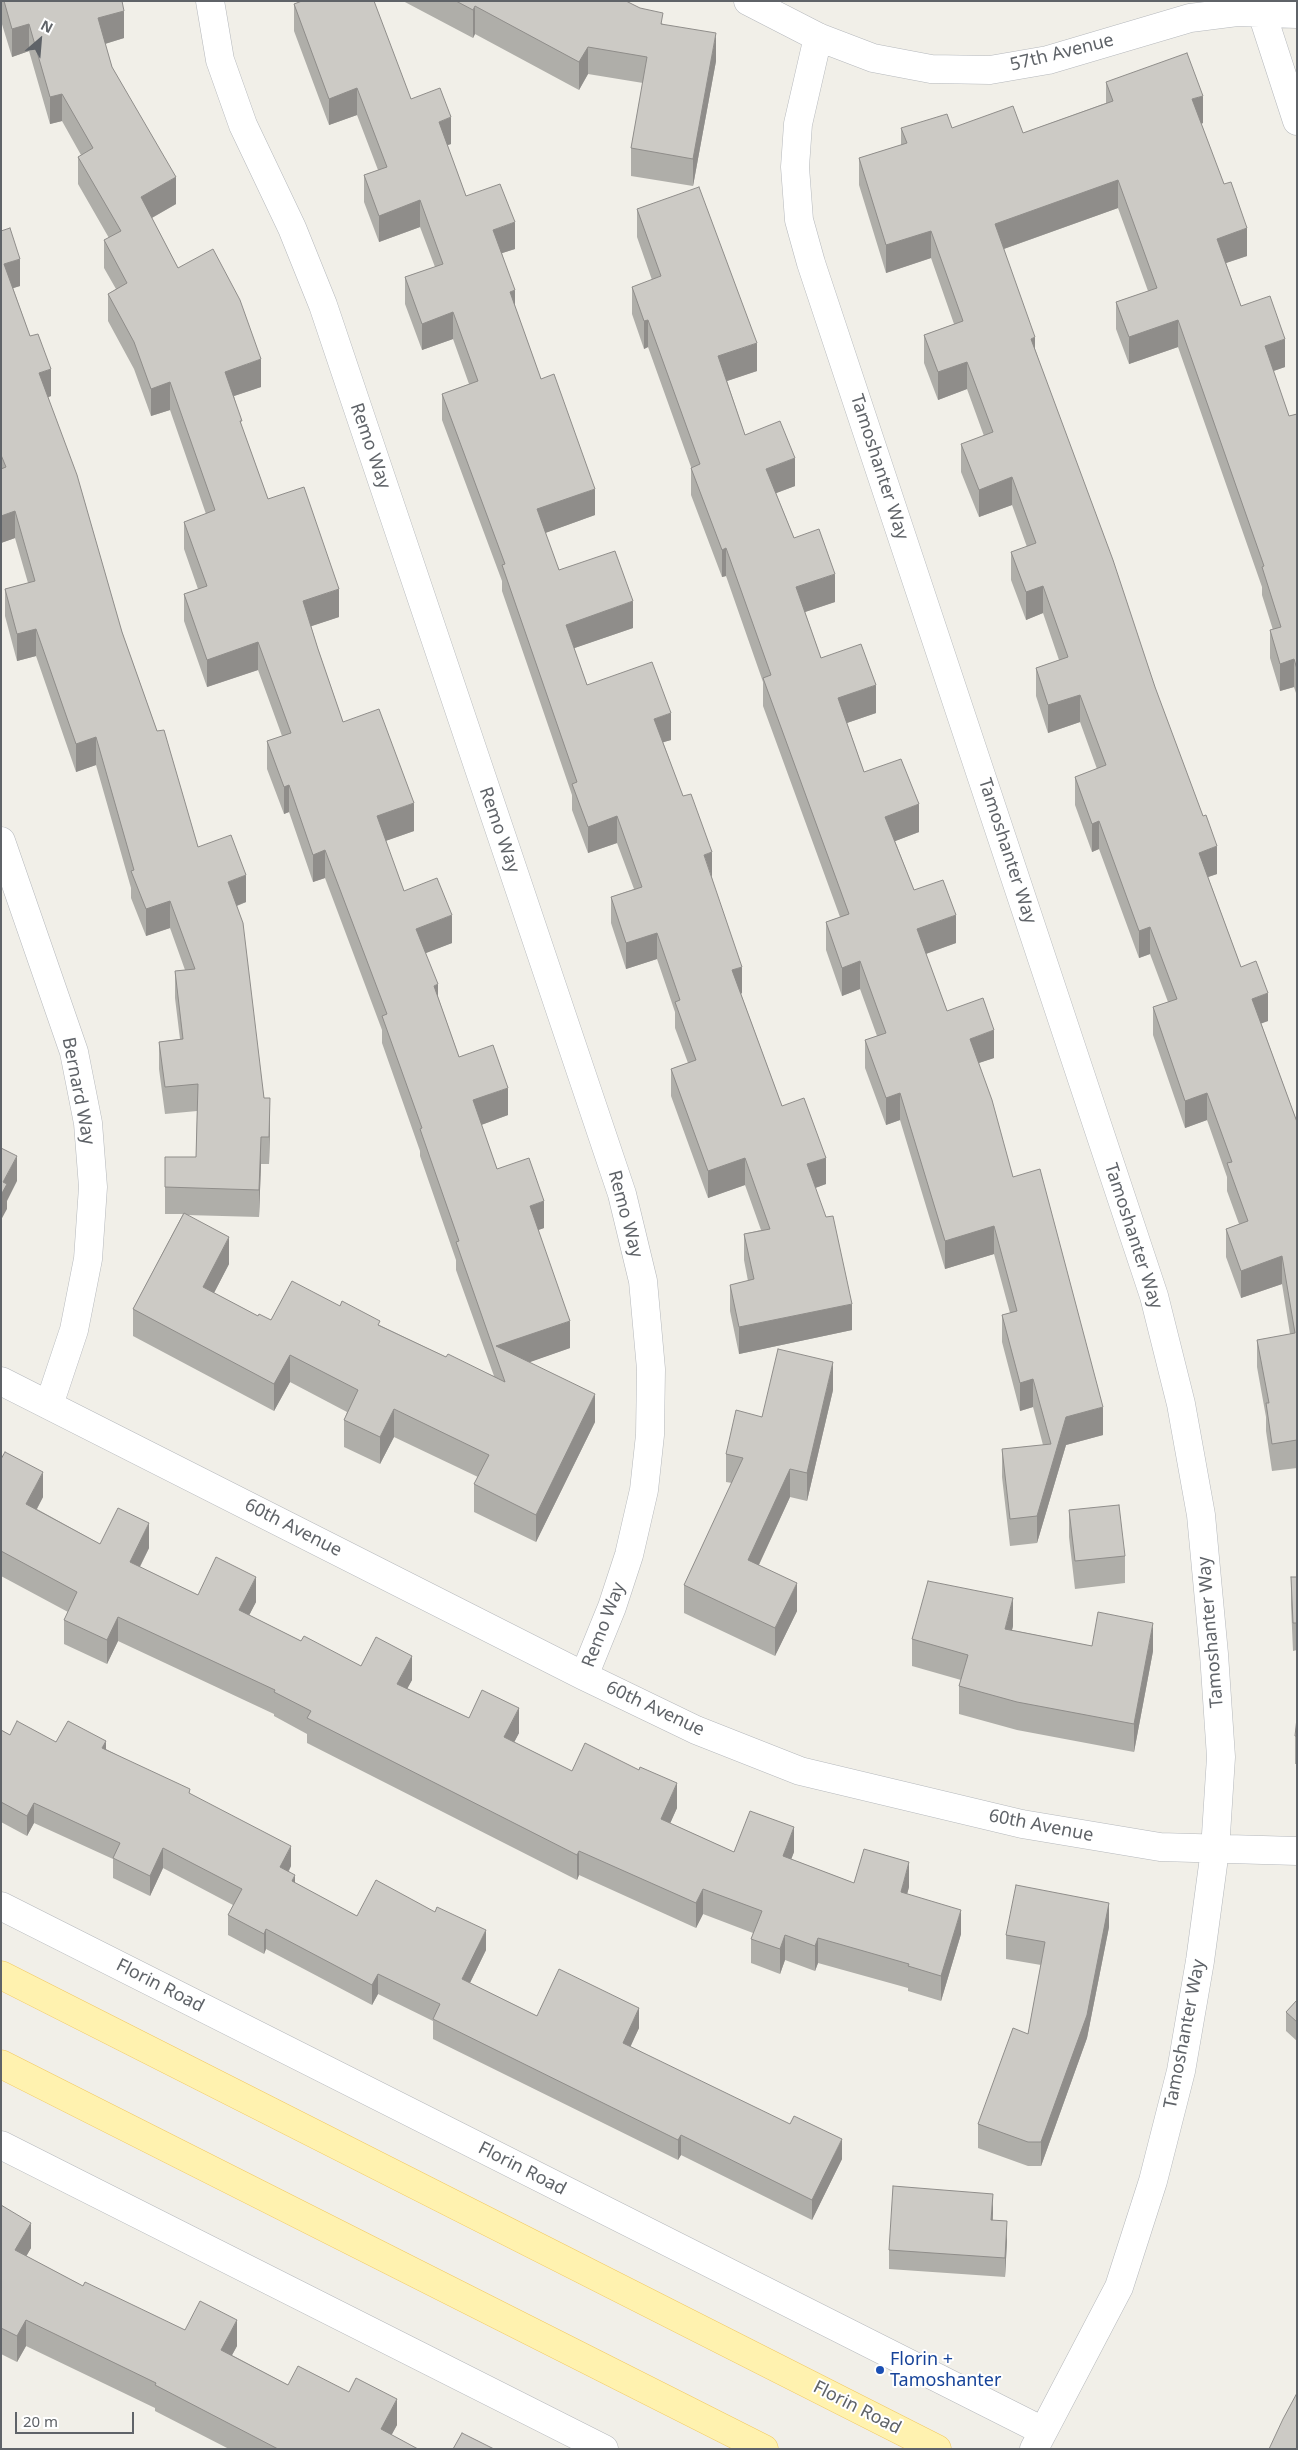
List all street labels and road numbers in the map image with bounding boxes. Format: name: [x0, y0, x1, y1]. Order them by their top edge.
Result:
street label: 57th Avenue: [1008, 30, 1116, 76]
street label: Tamoshanter Way: [845, 391, 913, 543]
street label: Remo Way: [345, 400, 395, 492]
street label: Tamoshanter Way: [973, 775, 1041, 927]
street label: Remo Way: [474, 784, 524, 876]
street label: Bernard Way: [57, 1035, 99, 1147]
street label: Tamoshanter Way: [1099, 1160, 1167, 1312]
street label: Remo Way: [603, 1168, 647, 1260]
street label: 60th Avenue: [241, 1494, 345, 1562]
street label: Tamoshanter Way: [1194, 1555, 1228, 1709]
street label: Remo Way: [578, 1579, 630, 1671]
street label: 60th Avenue: [602, 1677, 708, 1741]
street label: 60th Avenue: [987, 1805, 1095, 1847]
street label: Florin Road: [112, 1955, 208, 2017]
street label: Tamoshanter Way: [1160, 1957, 1210, 2111]
street label: Florin Road: [474, 2138, 570, 2200]
street label: Florin Road: [809, 2377, 905, 2439]

